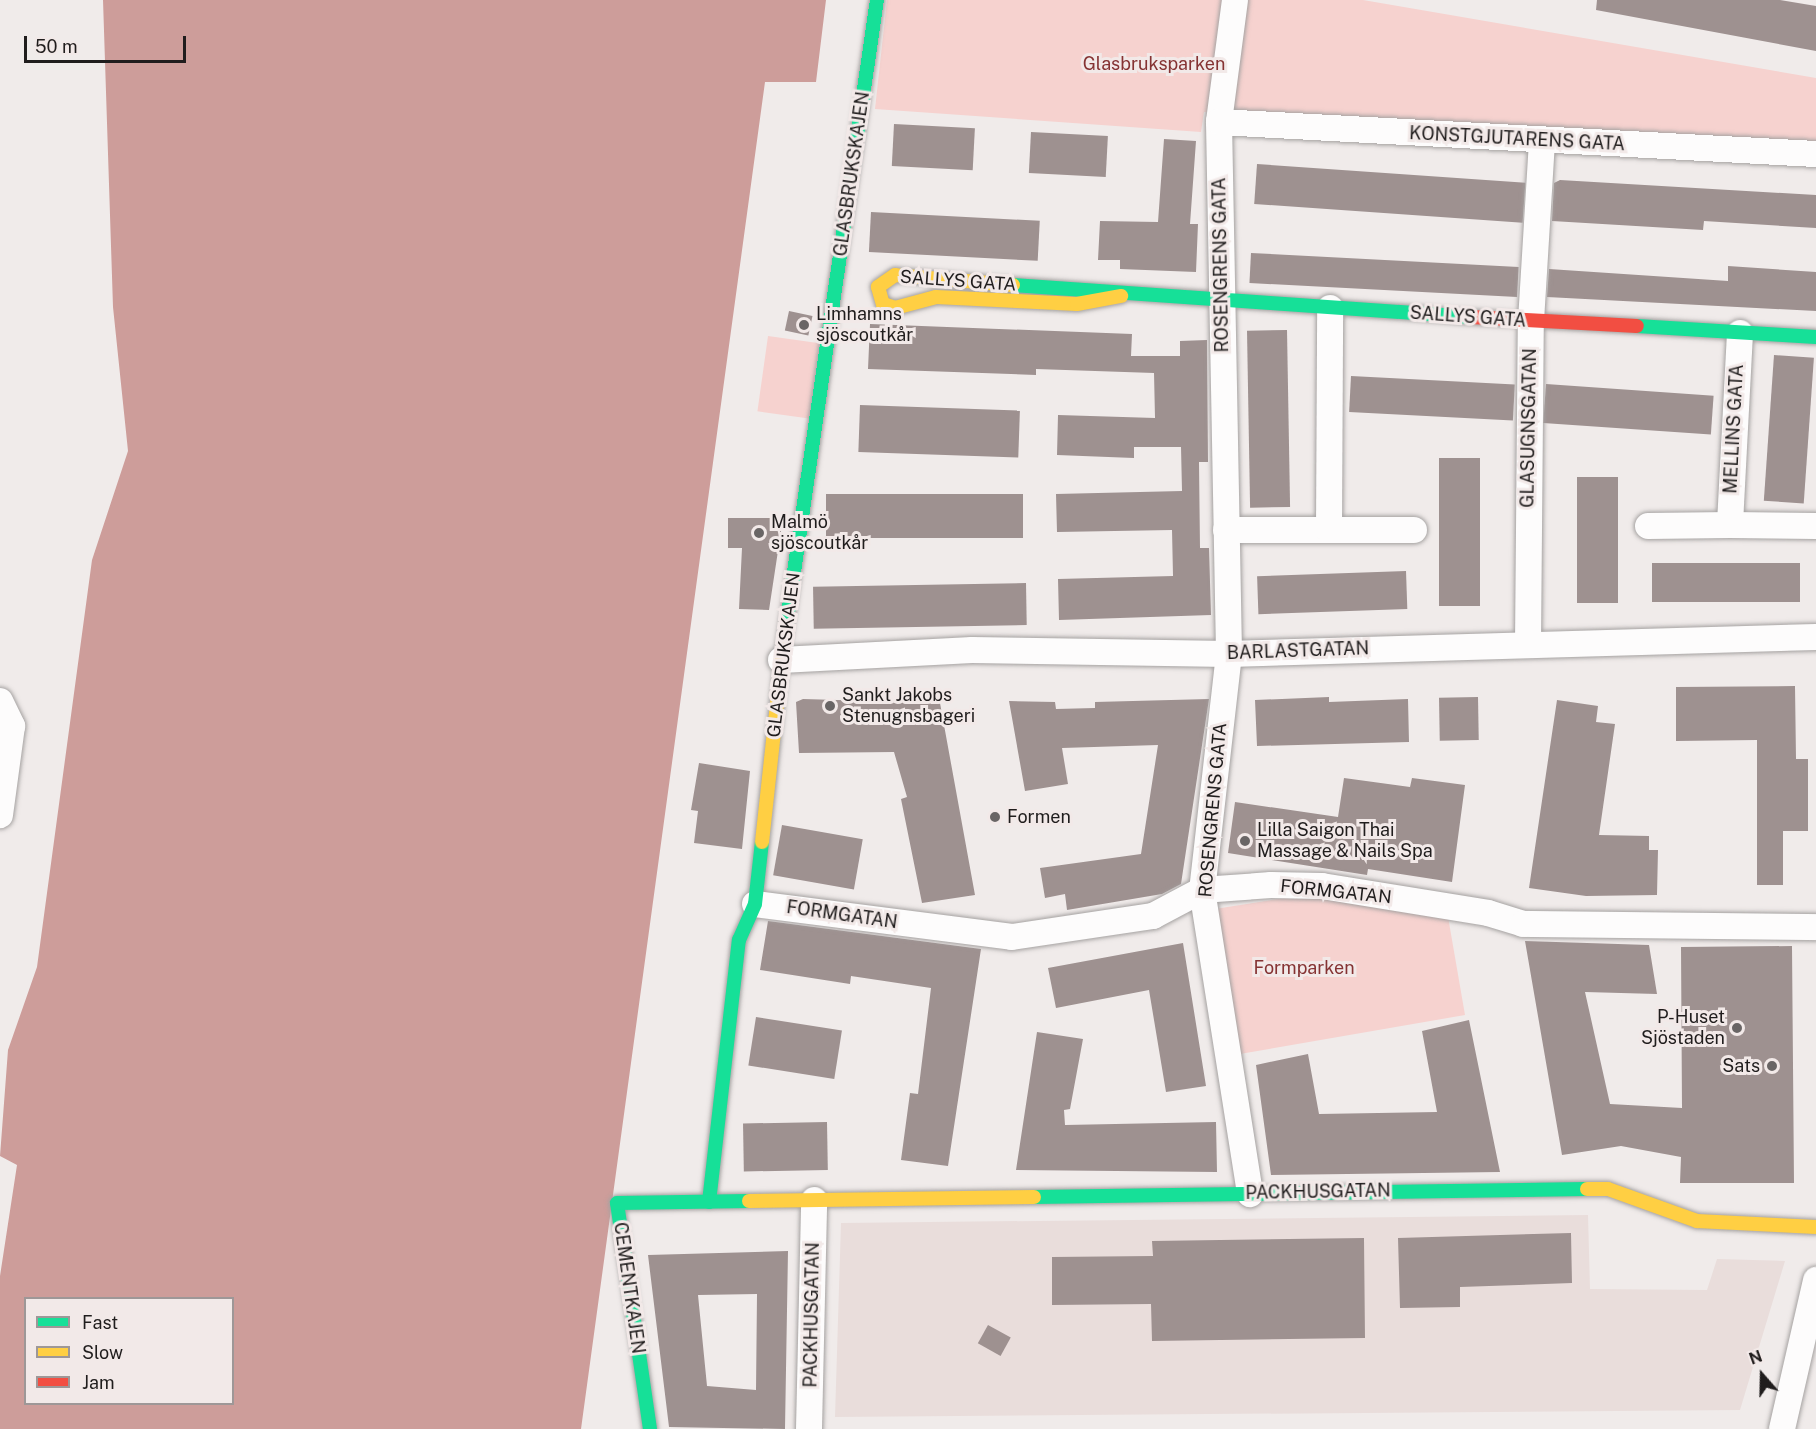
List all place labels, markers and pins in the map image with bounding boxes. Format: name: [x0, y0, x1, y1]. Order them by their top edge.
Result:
place label: Limhamns sjöscoutkår: [816, 304, 913, 346]
marker: Limhamns sjöscoutkår: [797, 318, 811, 332]
place label: Malmö sjöscoutkår: [771, 512, 868, 554]
marker: Malmö sjöscoutkår: [752, 526, 766, 540]
place label: Sankt Jakobs Stenugnsbageri: [842, 685, 975, 728]
marker: Sankt Jakobs Stenugnsbageri: [823, 699, 837, 713]
place label: Formen: [1007, 806, 1071, 828]
marker: Formen: [988, 810, 1002, 824]
place label: Lilla Saigon Thai Massage & Nails Spa: [1257, 820, 1433, 862]
marker: Lilla Saigon Thai Massage & Nails Spa: [1238, 834, 1252, 848]
place label: P-Huset Sjöstaden: [1641, 1007, 1725, 1050]
marker: P-Huset Sjöstaden: [1730, 1021, 1744, 1035]
place label: Sats: [1722, 1055, 1760, 1077]
marker: Sats: [1765, 1059, 1779, 1073]

